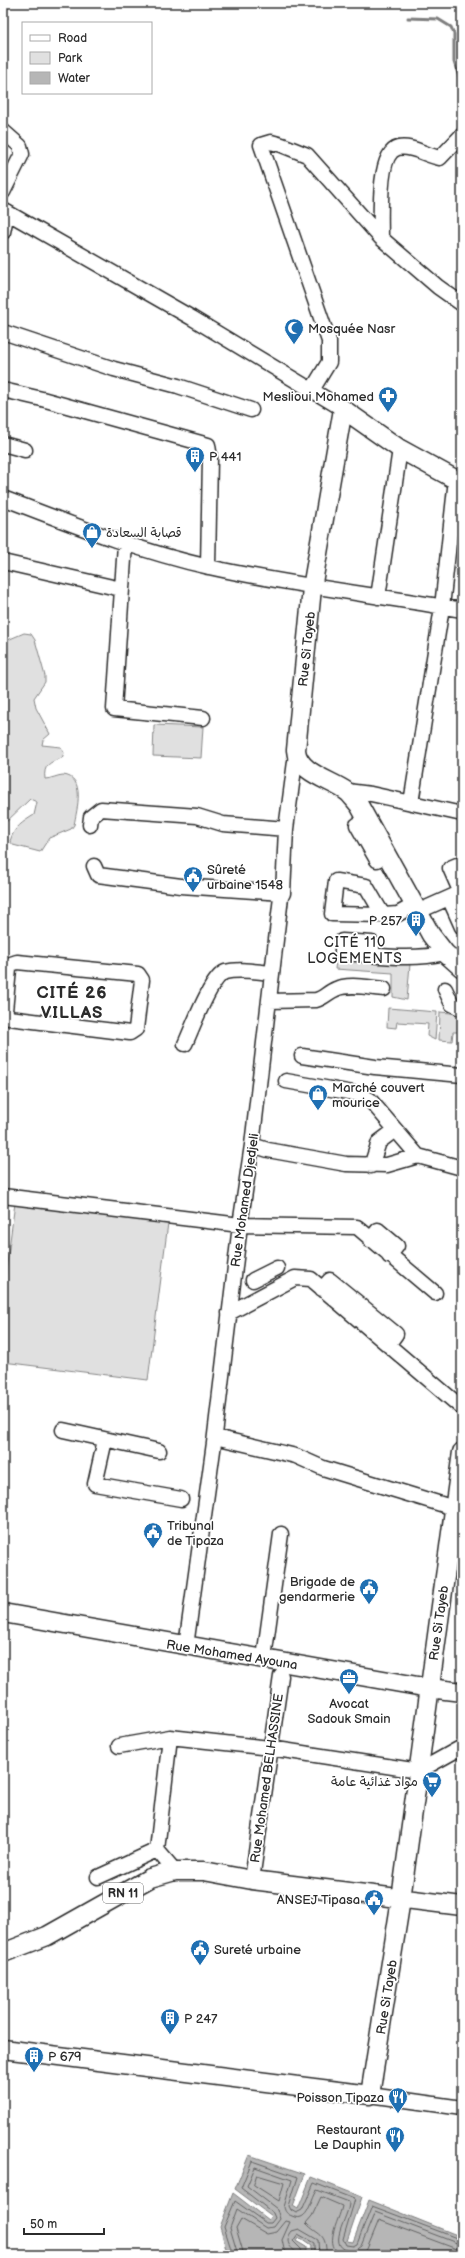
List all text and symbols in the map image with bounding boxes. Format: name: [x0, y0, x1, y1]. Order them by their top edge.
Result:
legend: [22, 22, 152, 94]
text: Road: [58, 31, 87, 46]
text: Park: [58, 51, 82, 66]
text: Water: [58, 71, 90, 86]
mosque icon: Mosquée Nasr: [283, 317, 305, 345]
place label: Mosquée Nasr: [308, 321, 395, 337]
pharmacy icon: Meslioui Mohamed: [377, 385, 399, 413]
place label: Meslioui Mohamed: [263, 389, 374, 405]
building icon: P 441: [184, 445, 206, 473]
place label: P 441: [209, 449, 242, 465]
shop icon: قصابة السعادة: [81, 521, 103, 549]
place label: قصابة السعادة: [106, 525, 182, 541]
street label: Rue Si Tayeb: [295, 611, 319, 687]
place label: Sûreté urbaine 1548: [207, 862, 284, 893]
public building icon: Sûreté urbaine 1548: [182, 865, 204, 893]
building icon: P 257: [405, 909, 427, 937]
place label: P 257: [369, 913, 403, 929]
district label: CITÉ 110 LOGEMENTS: [307, 933, 403, 967]
district label: CITÉ 26 VILLAS: [36, 981, 108, 1023]
place label: Marché couvert mourice: [332, 1080, 425, 1111]
shop icon: Marché couvert mourice: [307, 1083, 329, 1111]
street label: Rue Mohamed Djedjeli: [228, 1132, 262, 1268]
place label: Tribunal de Tipaza: [167, 1518, 224, 1549]
public building icon: Tribunal de Tipaza: [142, 1521, 164, 1549]
place label: Brigade de gendarmerie: [279, 1574, 355, 1605]
public building icon: Brigade de gendarmerie: [358, 1577, 380, 1605]
street label: Rue Si Tayeb: [426, 1585, 452, 1662]
street label: Rue Mohamed Ayouna: [165, 1637, 299, 1673]
office icon: Avocat Sadouk Smain: [338, 1667, 360, 1695]
street label: Rue Mohamed BELHASSINE: [247, 1692, 287, 1864]
place label: Avocat Sadouk Smain: [307, 1696, 391, 1727]
supermarket icon: مواد غذائية عامة: [421, 1770, 443, 1798]
place label: مواد غذائية عامة: [331, 1774, 418, 1790]
road number: RN 11: [103, 1883, 143, 1903]
public building icon: ANSEJ Tipasa: [363, 1888, 385, 1916]
place label: ANSEJ Tipasa: [277, 1892, 360, 1908]
public building icon: Sureté urbaine: [189, 1938, 211, 1966]
place label: Sureté urbaine: [214, 1942, 301, 1958]
street label: Rue Si Tayeb: [373, 1959, 401, 2036]
building icon: P 247: [159, 2007, 181, 2035]
place label: P 247: [184, 2011, 218, 2027]
building icon: P 679: [23, 2045, 45, 2073]
place label: P 679: [48, 2049, 82, 2065]
restaurant icon: Poisson Tipaza: [387, 2086, 409, 2114]
place label: Poisson Tipaza: [297, 2090, 384, 2106]
place label: Restaurant Le Dauphin: [314, 2122, 381, 2153]
restaurant icon: Restaurant Le Dauphin: [384, 2125, 406, 2153]
scale bar: [24, 2210, 104, 2236]
text: 50 m: [30, 2217, 57, 2232]

